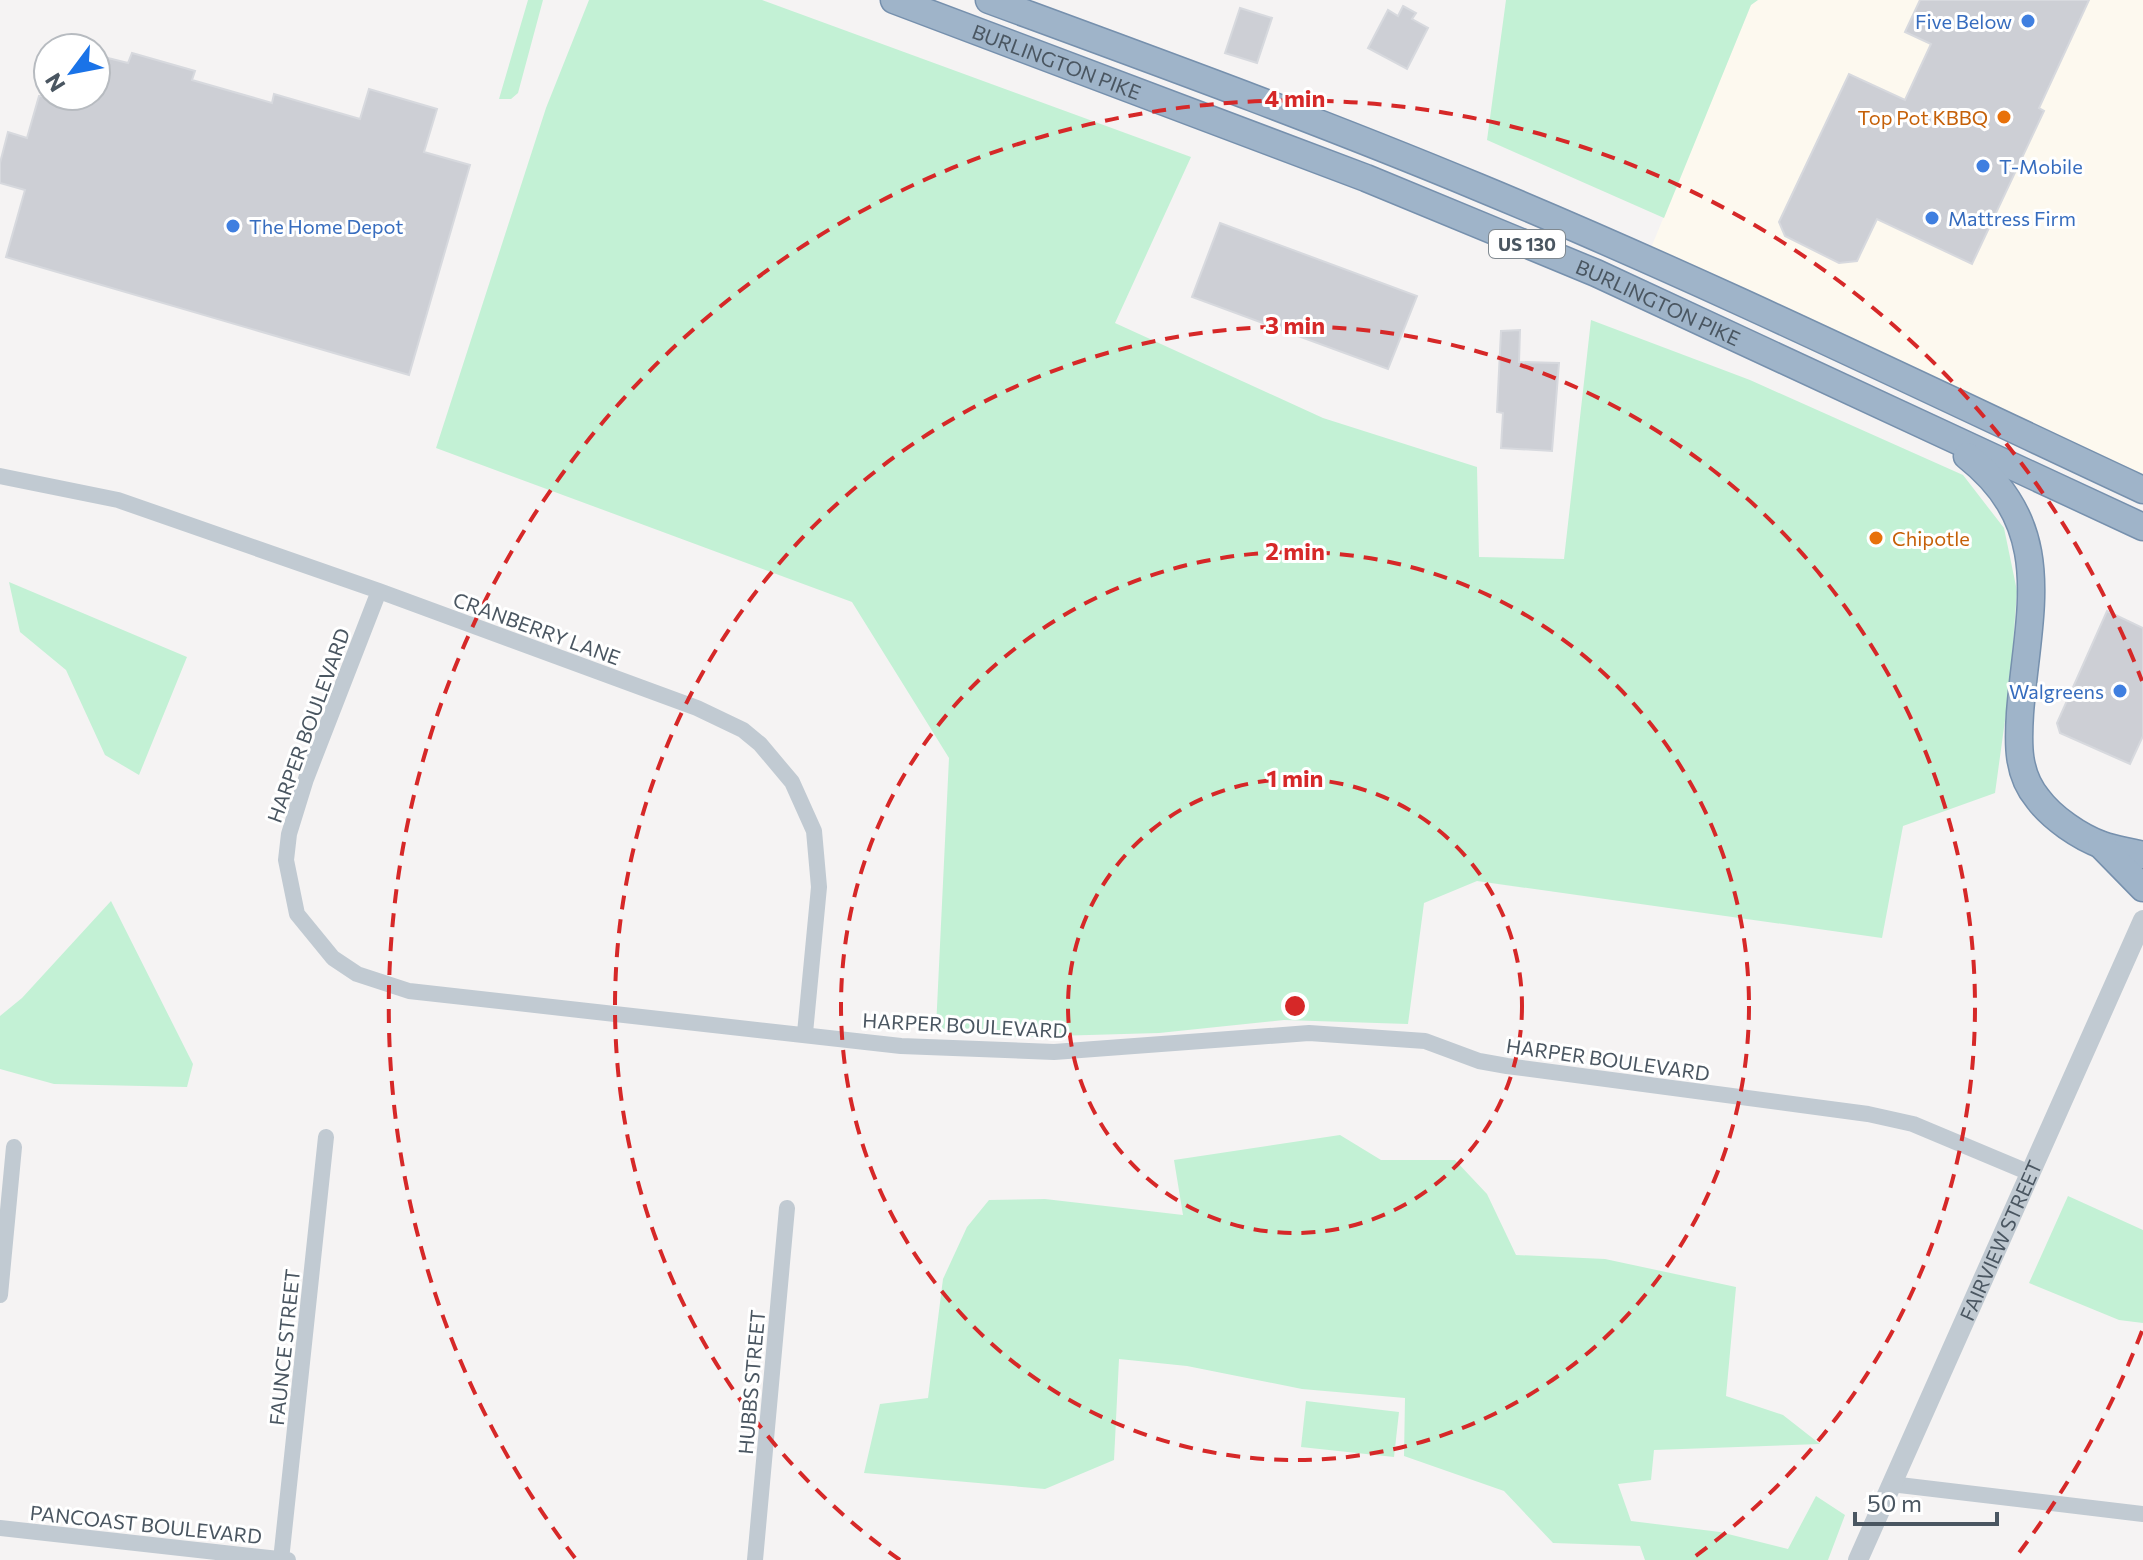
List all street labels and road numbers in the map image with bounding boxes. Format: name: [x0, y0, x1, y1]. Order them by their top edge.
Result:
street label: BURLINGTON PIKE: [969, 19, 1145, 104]
road number: US 130: [1489, 230, 1565, 258]
street label: BURLINGTON PIKE: [1572, 254, 1744, 350]
street label: CRANBERRY LANE: [450, 587, 624, 669]
street label: HARPER BOULEVARD: [262, 624, 354, 826]
street label: HARPER BOULEVARD: [862, 1008, 1068, 1042]
street label: HARPER BOULEVARD: [1505, 1033, 1711, 1085]
street label: FAIRVIEW STREET: [1954, 1156, 2047, 1324]
street label: FAUNCE STREET: [264, 1267, 304, 1426]
street label: HUBBS STREET: [733, 1308, 769, 1455]
street label: PANCOAST BOULEVARD: [29, 1500, 263, 1548]

